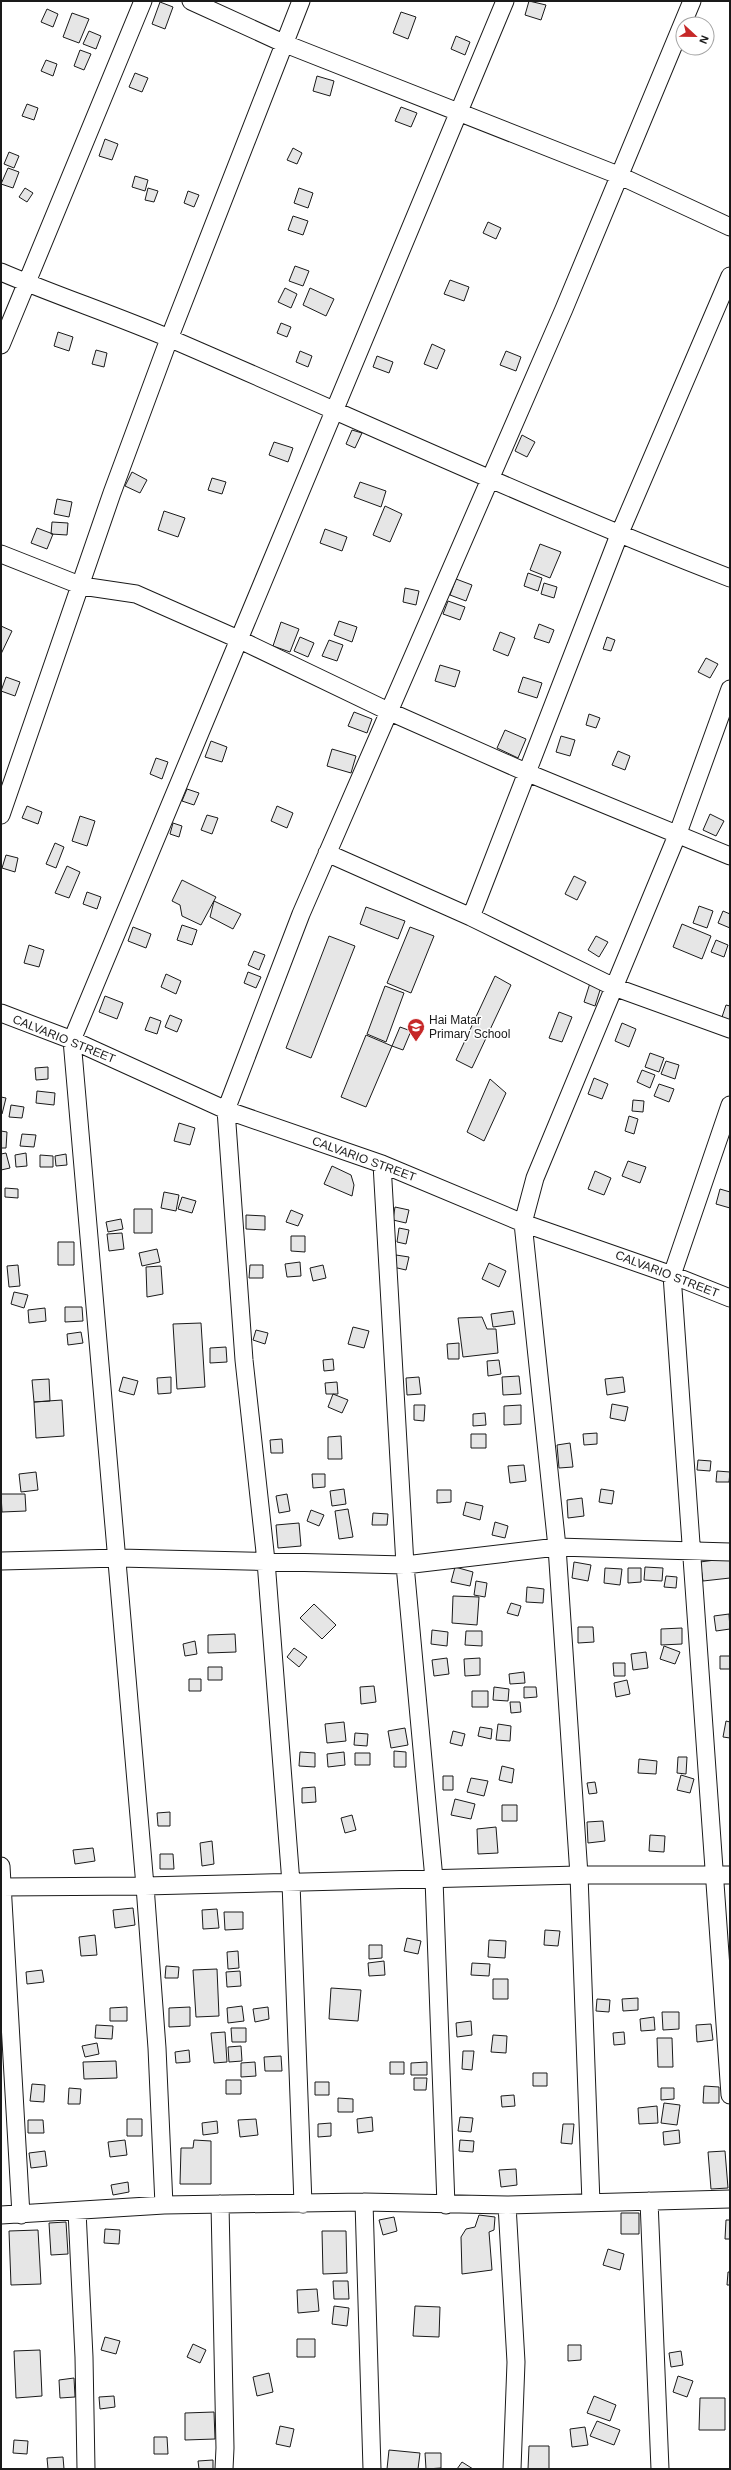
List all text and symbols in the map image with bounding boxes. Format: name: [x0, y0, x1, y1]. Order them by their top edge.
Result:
north arrow: [675, 16, 715, 56]
text: N: [697, 34, 711, 46]
street label: CALVARIO STREET: [11, 1012, 118, 1066]
place label: Hai Matar Primary School: [429, 1013, 510, 1041]
school or university icon: Hai Matar Primary School: [406, 1017, 426, 1042]
street label: CALVARIO STREET: [310, 1134, 419, 1185]
street label: CALVARIO STREET: [613, 1248, 721, 1300]

